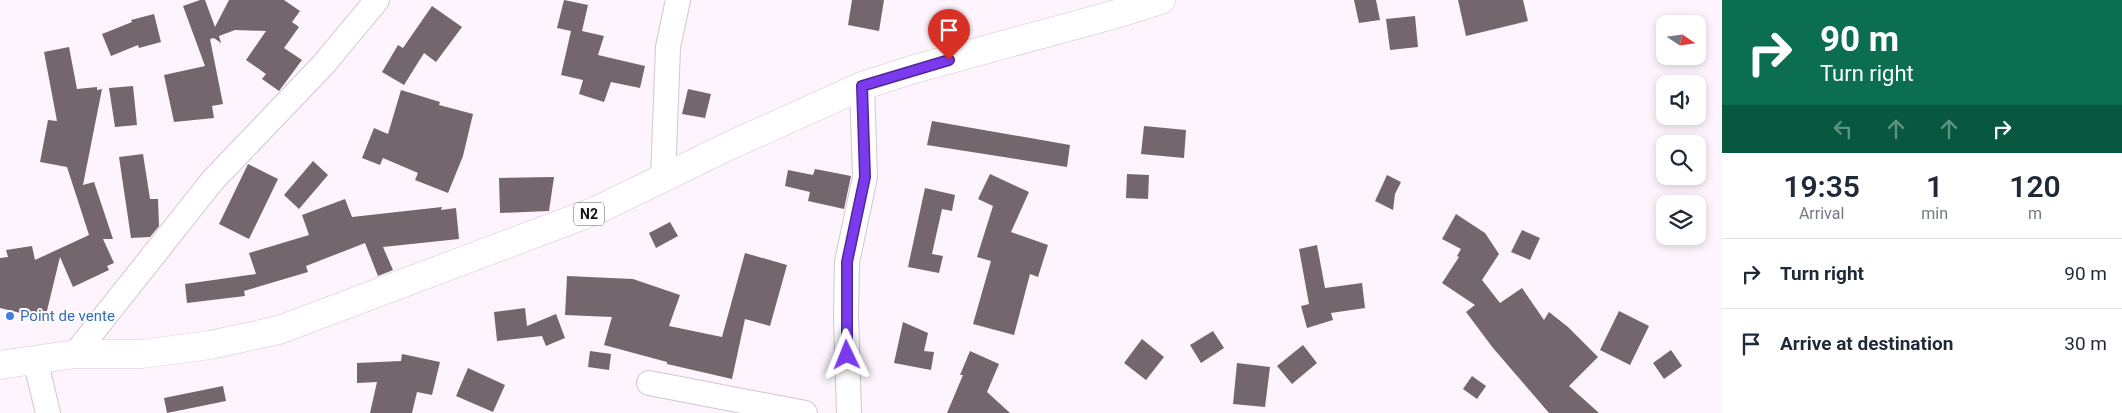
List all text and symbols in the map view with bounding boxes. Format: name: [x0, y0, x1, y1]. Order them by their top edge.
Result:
pin: [928, 9, 970, 60]
north arrow: [1656, 15, 1706, 65]
map controls: [1656, 15, 1706, 245]
icon: arrive: [935, 16, 963, 44]
text: 90 m: [1820, 19, 1899, 60]
icon: right: [1737, 20, 1802, 85]
text: Turn right: [1820, 61, 1914, 86]
button: sound: [1656, 75, 1706, 125]
icon: left: [1829, 115, 1857, 143]
icon: ahead: [1882, 115, 1910, 143]
icon: ahead: [1935, 115, 1963, 143]
icon: right: [1988, 115, 2016, 143]
button: search: [1656, 135, 1706, 185]
text: 19:35: [1783, 169, 1860, 204]
text: 1: [1926, 169, 1943, 204]
text: 120: [2009, 169, 2061, 204]
button: layers: [1656, 195, 1706, 245]
road number: N2: [574, 202, 604, 225]
text: Arrival: [1799, 204, 1844, 223]
text: min: [1921, 204, 1948, 223]
text: m: [2028, 204, 2042, 223]
icon: right: [1737, 260, 1765, 288]
text: Turn right: [1780, 262, 1864, 285]
text: 90 m: [2064, 262, 2107, 285]
place label: Point de vente: [20, 307, 115, 325]
marker: Point de vente: [4, 310, 16, 322]
position arrow: [820, 328, 872, 380]
icon: arrive: [1737, 330, 1765, 358]
text: Arrive at destination: [1780, 332, 1953, 355]
text: 30 m: [2064, 332, 2107, 355]

